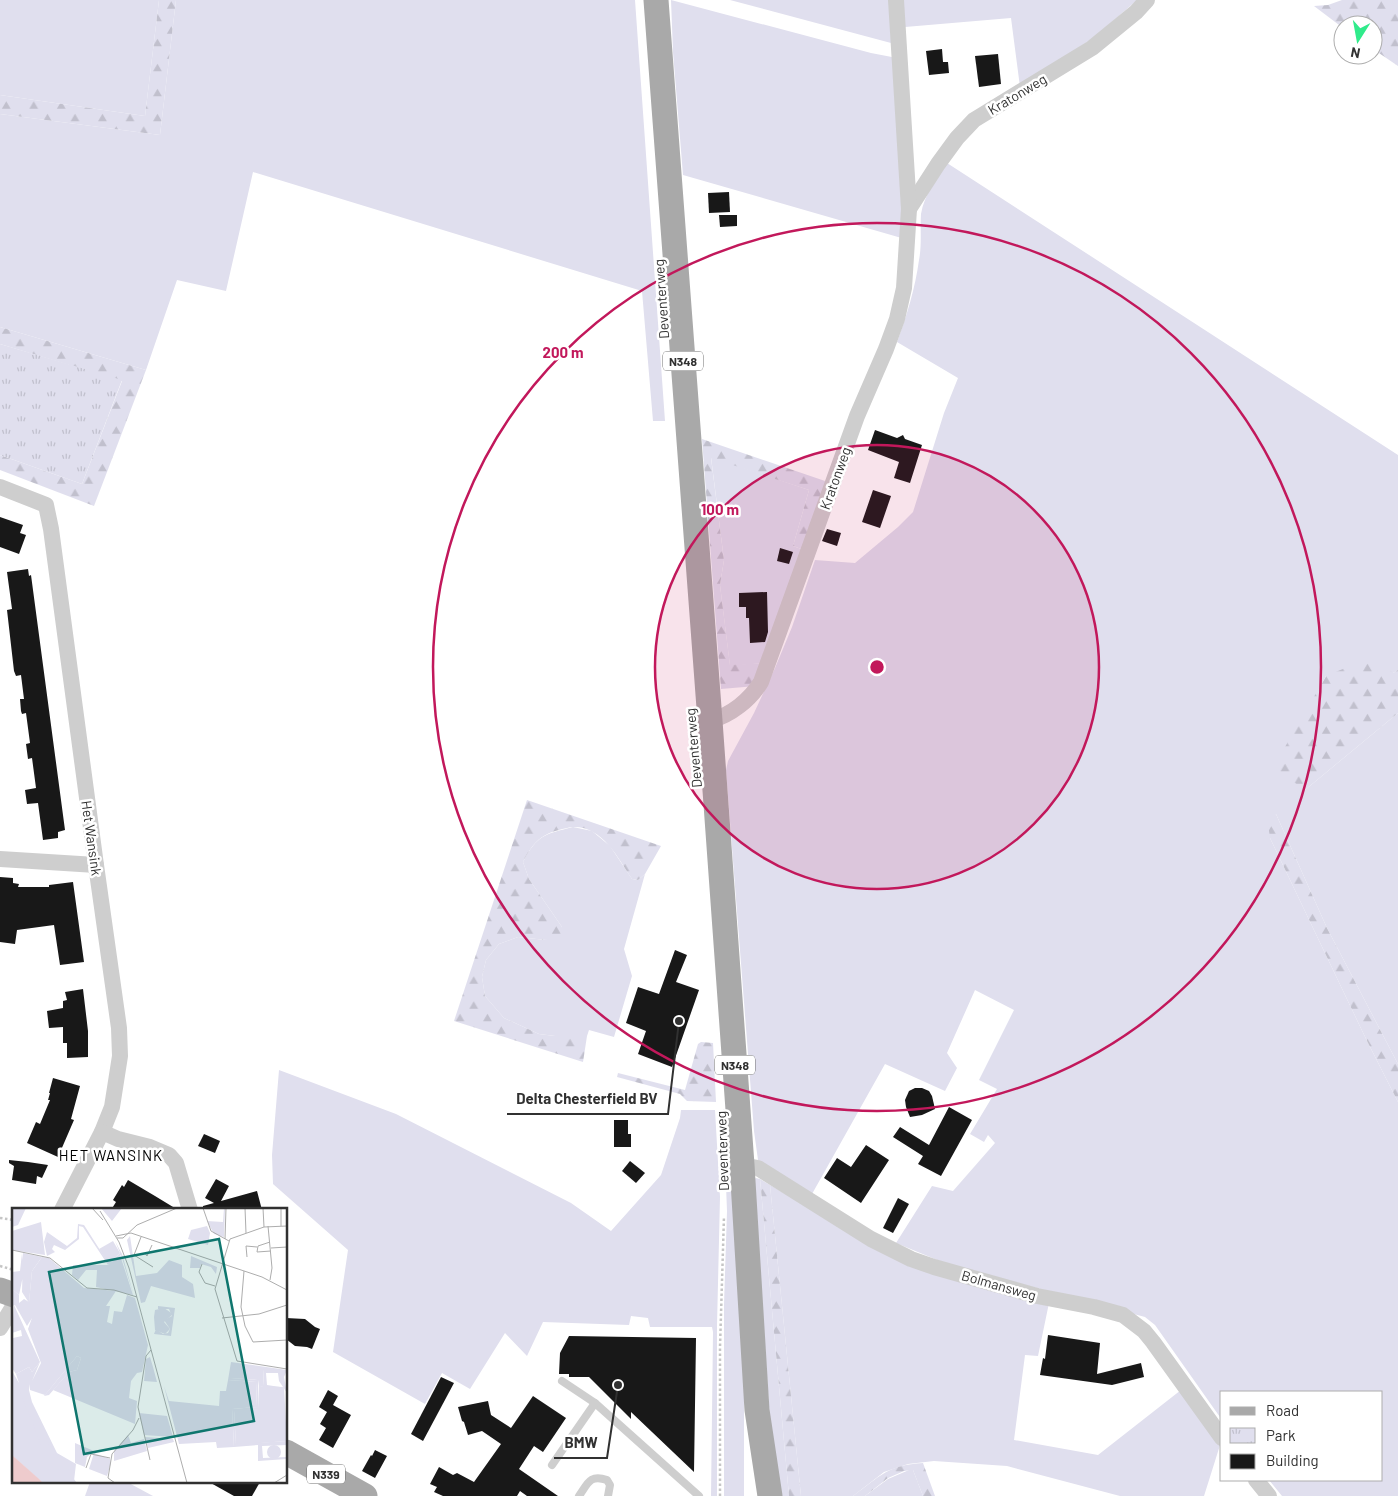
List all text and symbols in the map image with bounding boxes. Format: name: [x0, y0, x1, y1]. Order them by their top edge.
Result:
north arrow: [1333, 15, 1383, 65]
text: N: [1349, 44, 1362, 62]
street label: Kratonweg: [985, 70, 1049, 118]
street label: Deventerweg: [650, 259, 672, 339]
text: 200 m: [542, 343, 584, 361]
road number: N348: [663, 352, 703, 371]
street label: Kratonweg: [816, 444, 854, 512]
text: 100 m: [701, 500, 739, 518]
centre of rings: [868, 658, 886, 676]
street label: Deventerweg: [681, 707, 705, 789]
street label: Het Wansink: [78, 799, 106, 877]
road number: N348: [715, 1056, 755, 1074]
callout: Delta Chesterfield BV: [507, 1084, 668, 1114]
text: Delta Chesterfield BV: [516, 1089, 658, 1107]
street label: Deventerweg: [712, 1111, 732, 1191]
district label: HET WANSINK: [59, 1146, 163, 1164]
inset map: [12, 1208, 288, 1484]
street label: Bolmansweg: [960, 1266, 1038, 1304]
legend: [1220, 1391, 1383, 1481]
text: Road: [1266, 1401, 1299, 1419]
text: Park: [1266, 1426, 1296, 1444]
callout: BMW: [554, 1428, 607, 1458]
text: BMW: [564, 1433, 598, 1451]
text: Building: [1266, 1451, 1319, 1469]
road number: N339: [307, 1465, 345, 1484]

